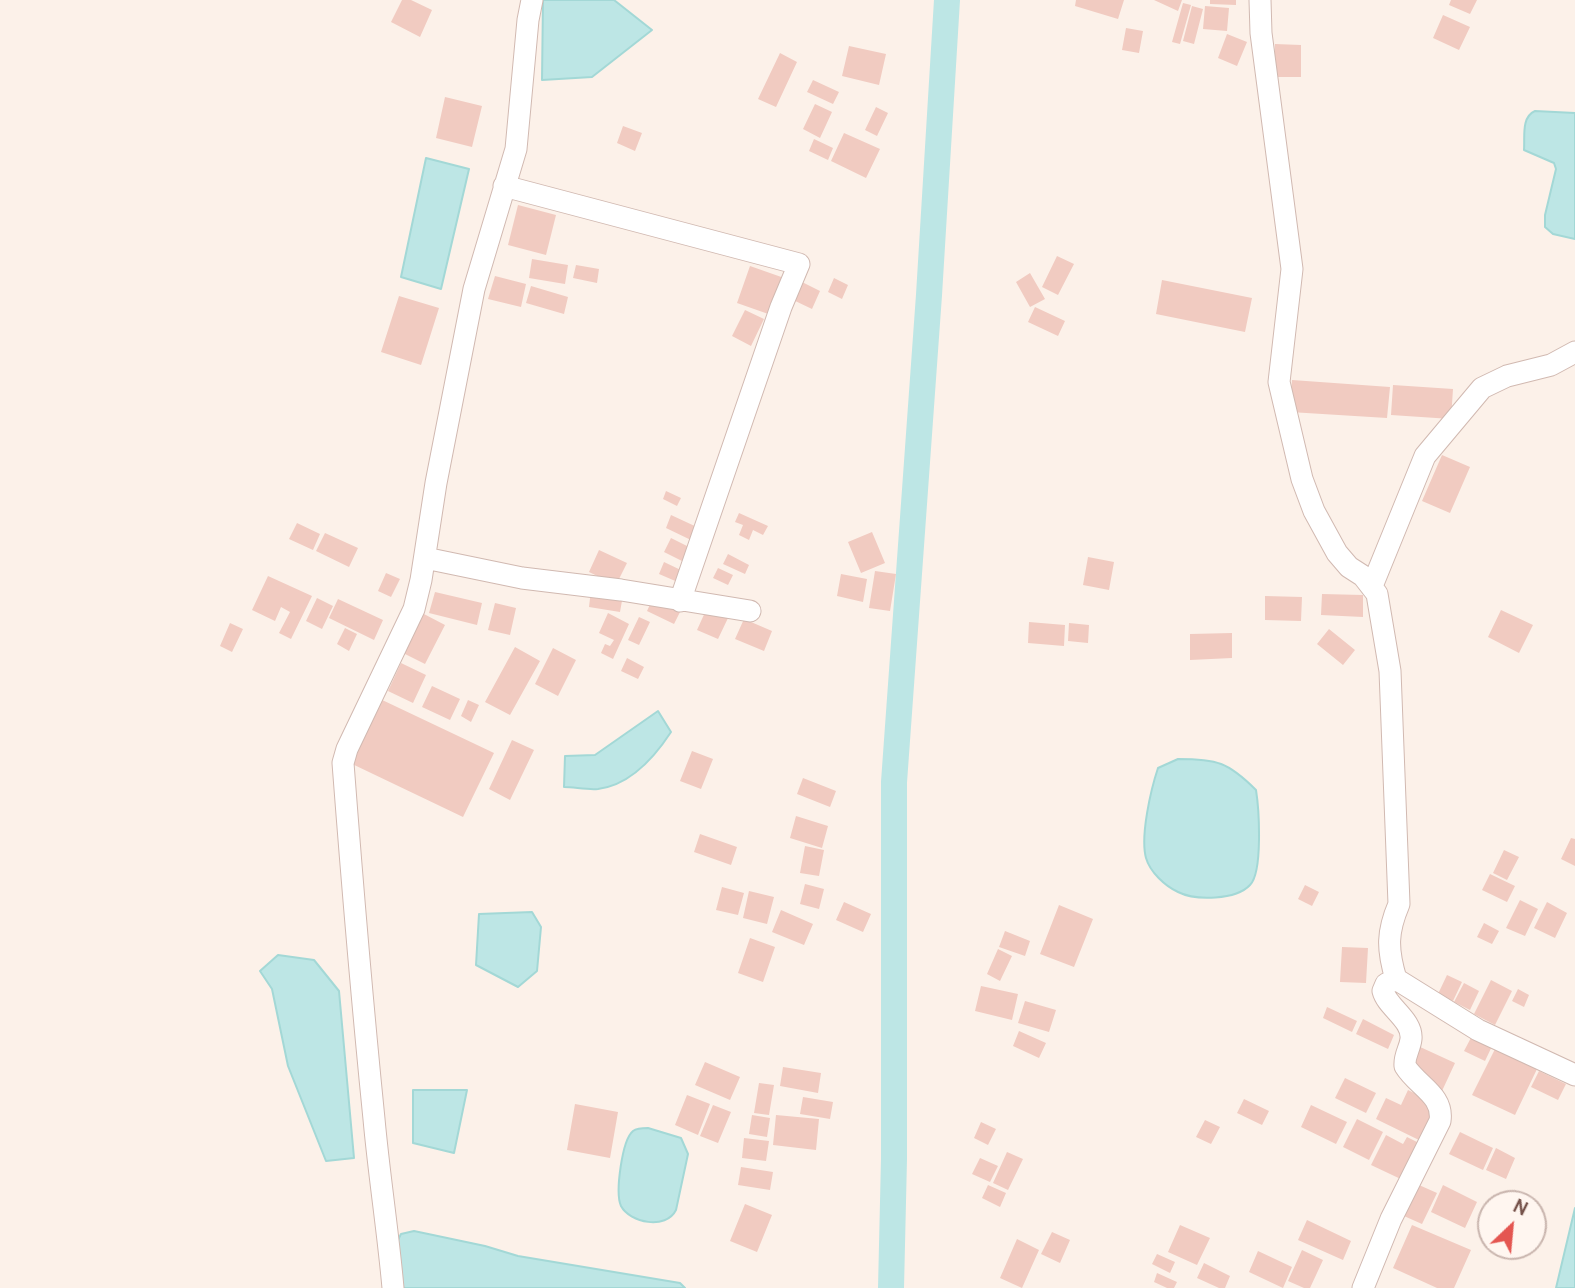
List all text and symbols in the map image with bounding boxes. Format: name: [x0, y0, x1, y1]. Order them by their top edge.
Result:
north arrow: [1477, 1190, 1547, 1260]
text: N: [1509, 1194, 1532, 1221]

